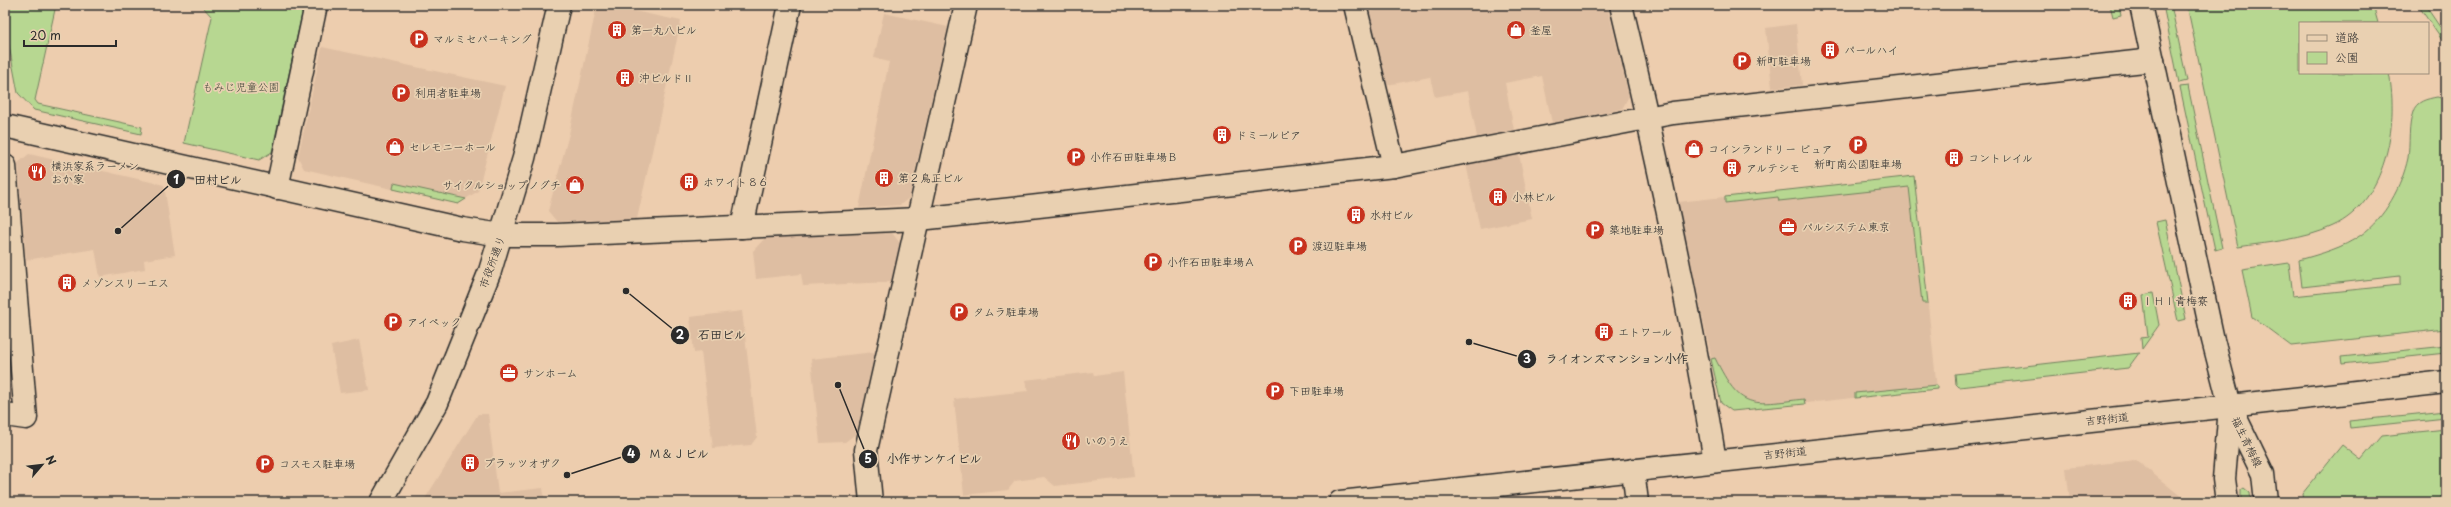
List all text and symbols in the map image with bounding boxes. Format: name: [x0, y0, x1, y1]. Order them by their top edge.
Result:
building icon: 第一丸八ビル: [606, 19, 628, 41]
shop icon: 釜屋: [1505, 19, 1527, 41]
place label: 第一丸八ビル: [631, 21, 697, 38]
place label: 釜屋: [1530, 21, 1552, 38]
scale bar: [24, 22, 116, 48]
legend: [2299, 22, 2429, 74]
text: 20 m: [30, 26, 61, 44]
parking icon: マルミセパーキング: [408, 28, 430, 50]
text: 道路: [2335, 28, 2359, 46]
place label: マルミセパーキング: [433, 30, 532, 47]
building icon: パールハイ: [1819, 39, 1841, 61]
place label: パールハイ: [1844, 41, 1898, 58]
text: 公園: [2335, 48, 2359, 66]
parking icon: 新町駐車場: [1731, 50, 1753, 72]
place label: 新町駐車場: [1756, 52, 1811, 69]
building icon: 沖ビルドⅡ: [614, 67, 636, 89]
place label: 沖ビルドⅡ: [639, 69, 694, 86]
park label: もみじ児童公園: [203, 78, 280, 95]
parking icon: 利用者駐車場: [390, 82, 412, 104]
place label: 利用者駐車場: [415, 84, 481, 101]
building icon: ドミールピア: [1211, 124, 1233, 146]
place label: ドミールピア: [1236, 126, 1301, 143]
parking icon: 新町南公園駐車場: [1847, 134, 1869, 156]
shop icon: セレモニーホール: [384, 136, 406, 158]
place label: セレモニーホール: [409, 138, 496, 155]
shop icon: コインランドリー ピュア: [1683, 138, 1705, 160]
place label: コインランドリー ピュア: [1708, 140, 1833, 157]
parking icon: 小作石田駐車場Ｂ: [1065, 146, 1087, 168]
building icon: コントレイル: [1943, 147, 1965, 169]
place label: 小作石田駐車場Ｂ: [1090, 148, 1178, 165]
place label: コントレイル: [1968, 149, 2033, 166]
place label: 新町南公園駐車場: [1814, 155, 1902, 172]
place label: 横浜家系ラーメン おか家: [51, 157, 139, 187]
building icon: アルテシモ: [1721, 157, 1743, 179]
place label: アルテシモ: [1746, 159, 1800, 176]
restaurant icon: 横浜家系ラーメン おか家: [26, 161, 48, 183]
callout: 田村ビル: [166, 167, 250, 191]
building icon: 第２鳥正ビル: [873, 167, 895, 189]
place label: 第２鳥正ビル: [898, 169, 964, 186]
text: 1: [173, 170, 179, 188]
text: 田村ビル: [194, 170, 242, 188]
building icon: ホワイト８６: [678, 171, 700, 193]
place label: ホワイト８６: [703, 173, 769, 190]
shop icon: サイクルショップノグチ: [564, 174, 586, 196]
place label: サイクルショップノグチ: [442, 176, 561, 193]
building icon: 小林ビル: [1487, 186, 1509, 208]
place label: 小林ビル: [1512, 188, 1556, 205]
building icon: 水村ビル: [1345, 204, 1367, 226]
place label: 水村ビル: [1370, 206, 1414, 223]
office icon: パルシステム東京: [1777, 216, 1799, 238]
place label: パルシステム東京: [1802, 218, 1890, 235]
parking icon: 築地駐車場: [1584, 219, 1606, 241]
place label: 築地駐車場: [1609, 221, 1664, 238]
street label: 市役所通り: [474, 233, 509, 291]
parking icon: 渡辺駐車場: [1287, 235, 1309, 257]
place label: 渡辺駐車場: [1312, 237, 1367, 254]
parking icon: 小作石田駐車場Ａ: [1142, 251, 1164, 273]
place label: 小作石田駐車場Ａ: [1167, 253, 1255, 270]
building icon: メゾンスリーエス: [56, 272, 78, 294]
place label: メゾンスリーエス: [81, 274, 169, 291]
building icon: ＩＨＩ青梅寮: [2117, 290, 2139, 312]
place label: ＩＨＩ青梅寮: [2142, 292, 2208, 309]
parking icon: タムラ駐車場: [948, 301, 970, 323]
place label: タムラ駐車場: [973, 303, 1039, 320]
parking icon: アイペック: [382, 311, 404, 333]
place label: アイペック: [407, 313, 461, 330]
building icon: エトワール: [1593, 321, 1615, 343]
callout: 石田ビル: [670, 323, 754, 347]
place label: エトワール: [1618, 323, 1672, 340]
text: 2: [676, 325, 685, 343]
text: 石田ビル: [698, 325, 746, 343]
callout: ライオンズマンション小作: [1517, 347, 1697, 371]
text: 3: [1523, 349, 1531, 367]
text: ライオンズマンション小作: [1546, 349, 1688, 367]
office icon: サンホーム: [498, 362, 520, 384]
place label: サンホーム: [523, 364, 578, 381]
parking icon: 下田駐車場: [1264, 380, 1286, 402]
place label: 下田駐車場: [1289, 382, 1344, 399]
street label: 吉野街道: [2084, 408, 2130, 429]
street label: 福生青梅線: [2228, 413, 2267, 470]
restaurant icon: いのうえ: [1060, 430, 1082, 452]
place label: いのうえ: [1085, 432, 1129, 449]
callout: Ｍ＆Ｊビル: [621, 442, 717, 466]
street label: 吉野街道: [1762, 442, 1808, 463]
text: 4: [627, 444, 635, 462]
text: Ｍ＆Ｊビル: [649, 444, 709, 462]
north arrow: [22, 445, 62, 485]
callout: 小作サンケイビル: [858, 447, 990, 471]
text: 5: [864, 449, 872, 467]
text: 小作サンケイビル: [886, 449, 982, 467]
text: N: [42, 452, 61, 468]
building icon: プラッツオザク: [459, 452, 481, 474]
parking icon: コスモス駐車場: [254, 453, 276, 475]
place label: プラッツオザク: [484, 454, 561, 471]
place label: コスモス駐車場: [279, 455, 355, 472]

